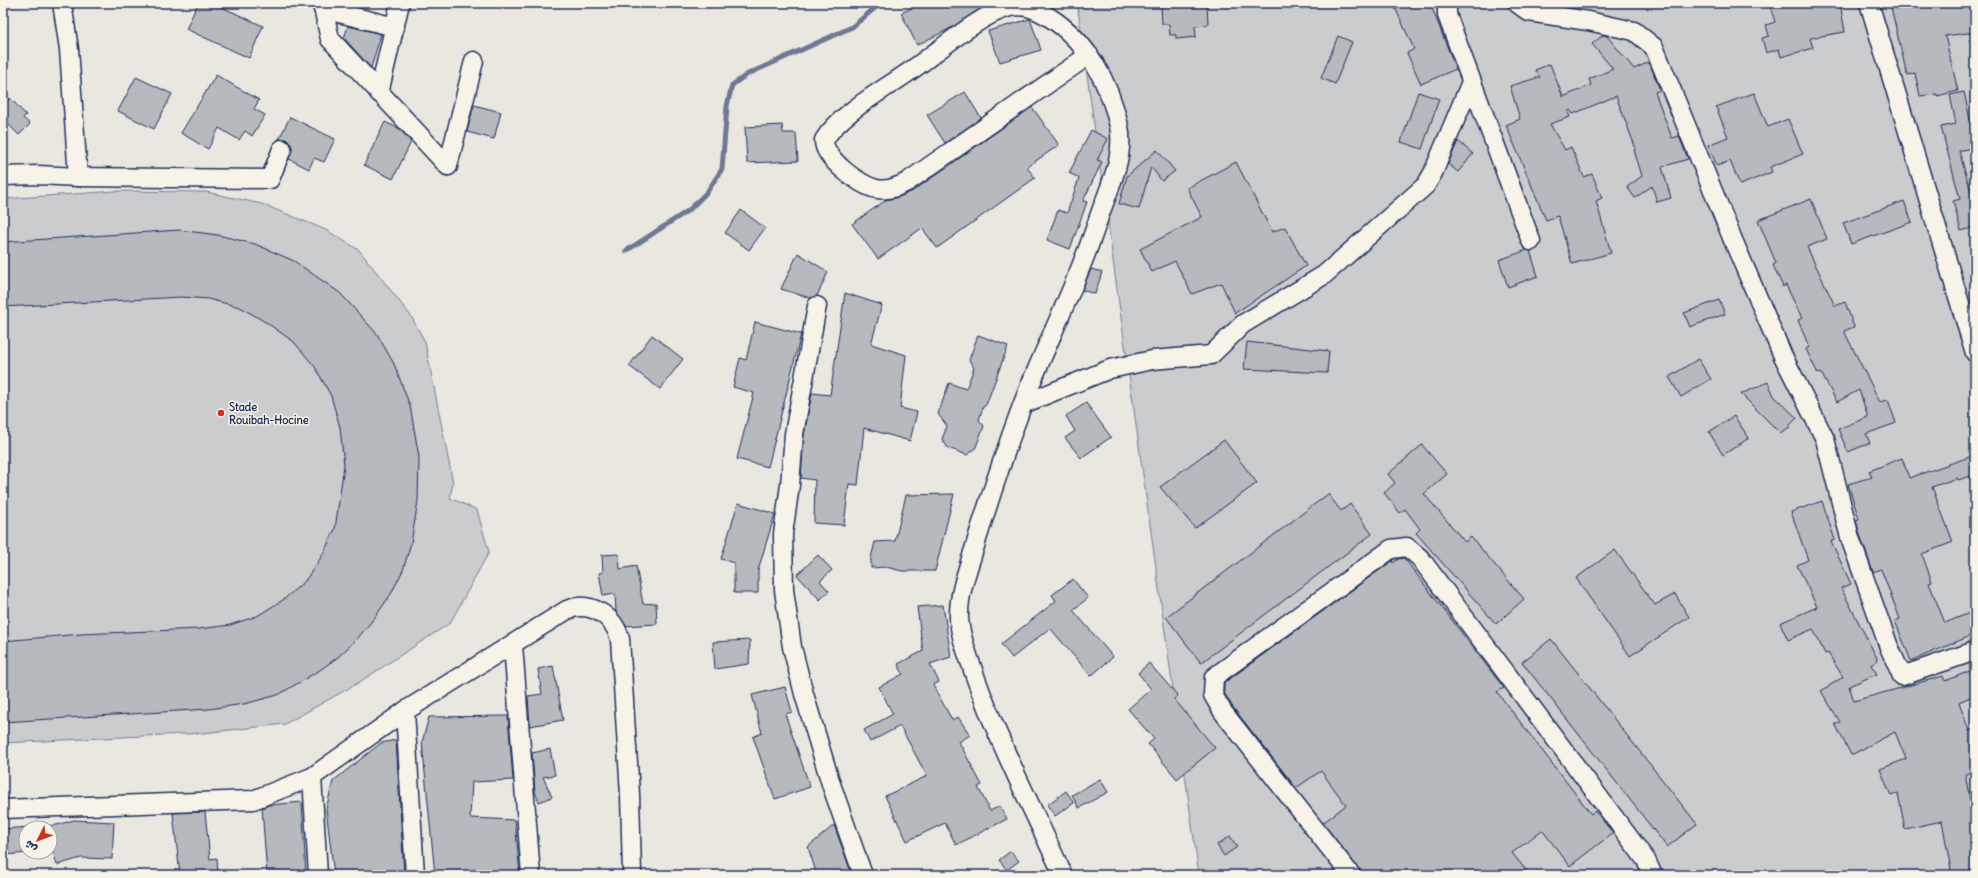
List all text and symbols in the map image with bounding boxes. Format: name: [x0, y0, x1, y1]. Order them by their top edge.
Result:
place label: Stade Rouibah-Hocine: [229, 400, 309, 427]
marker: Stade Rouibah-Hocine: [216, 408, 226, 418]
north arrow: [18, 820, 58, 860]
text: ش: [21, 838, 40, 856]

